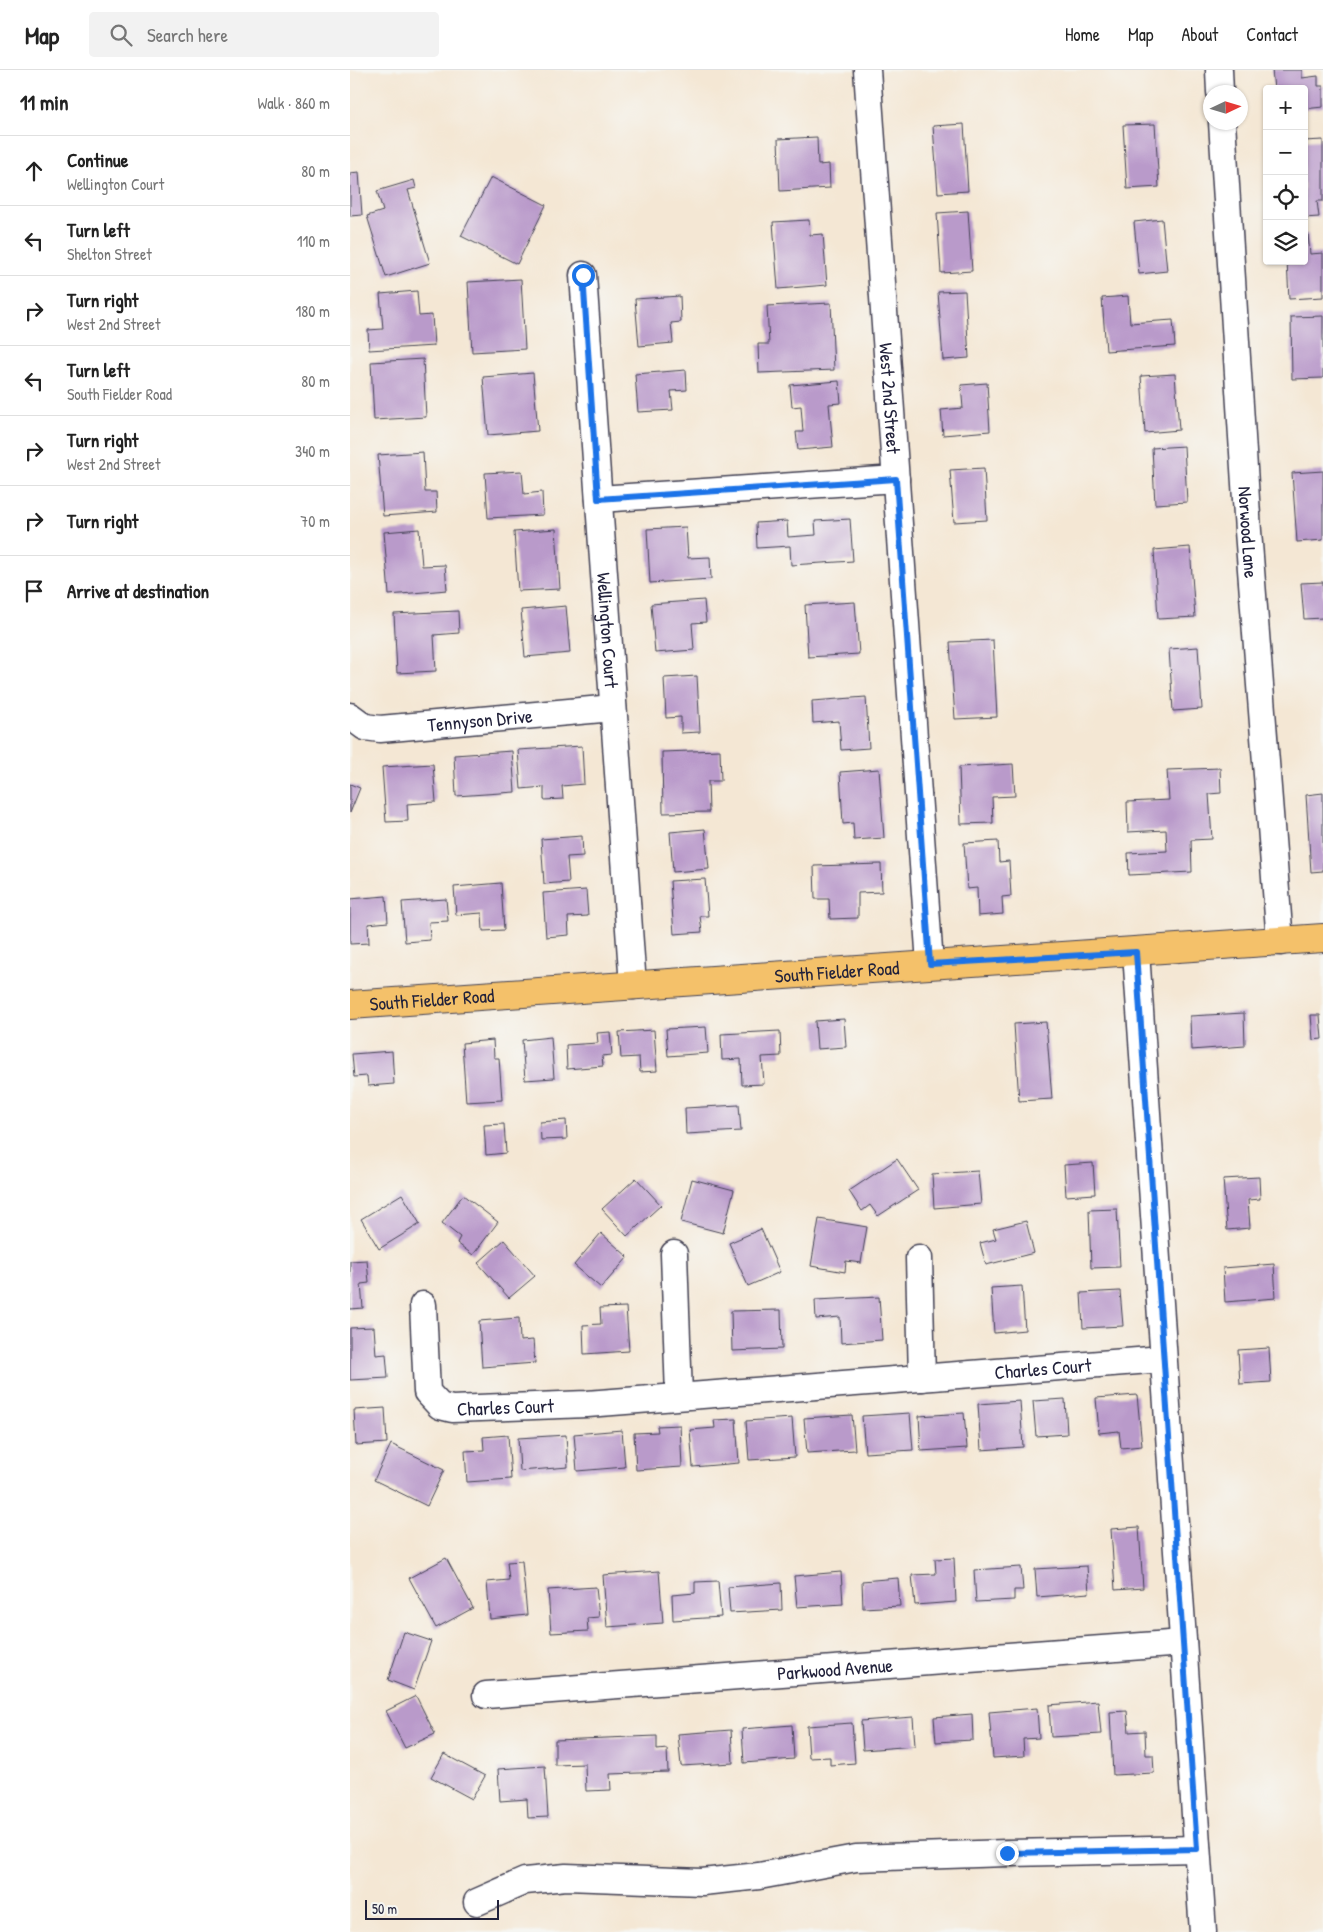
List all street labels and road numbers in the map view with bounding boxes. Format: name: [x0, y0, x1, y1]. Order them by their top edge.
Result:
street label: West 2nd Street: [873, 342, 907, 455]
street label: Norwood Lane: [1232, 486, 1265, 579]
street label: Wellington Court: [591, 572, 625, 689]
street label: Tennyson Drive: [426, 702, 534, 738]
street label: South Fielder Road: [774, 954, 901, 989]
street label: South Fielder Road: [369, 982, 496, 1017]
street label: Charles Court: [994, 1352, 1093, 1385]
street label: Charles Court: [456, 1392, 555, 1422]
street label: Parkwood Avenue: [776, 1652, 894, 1686]

